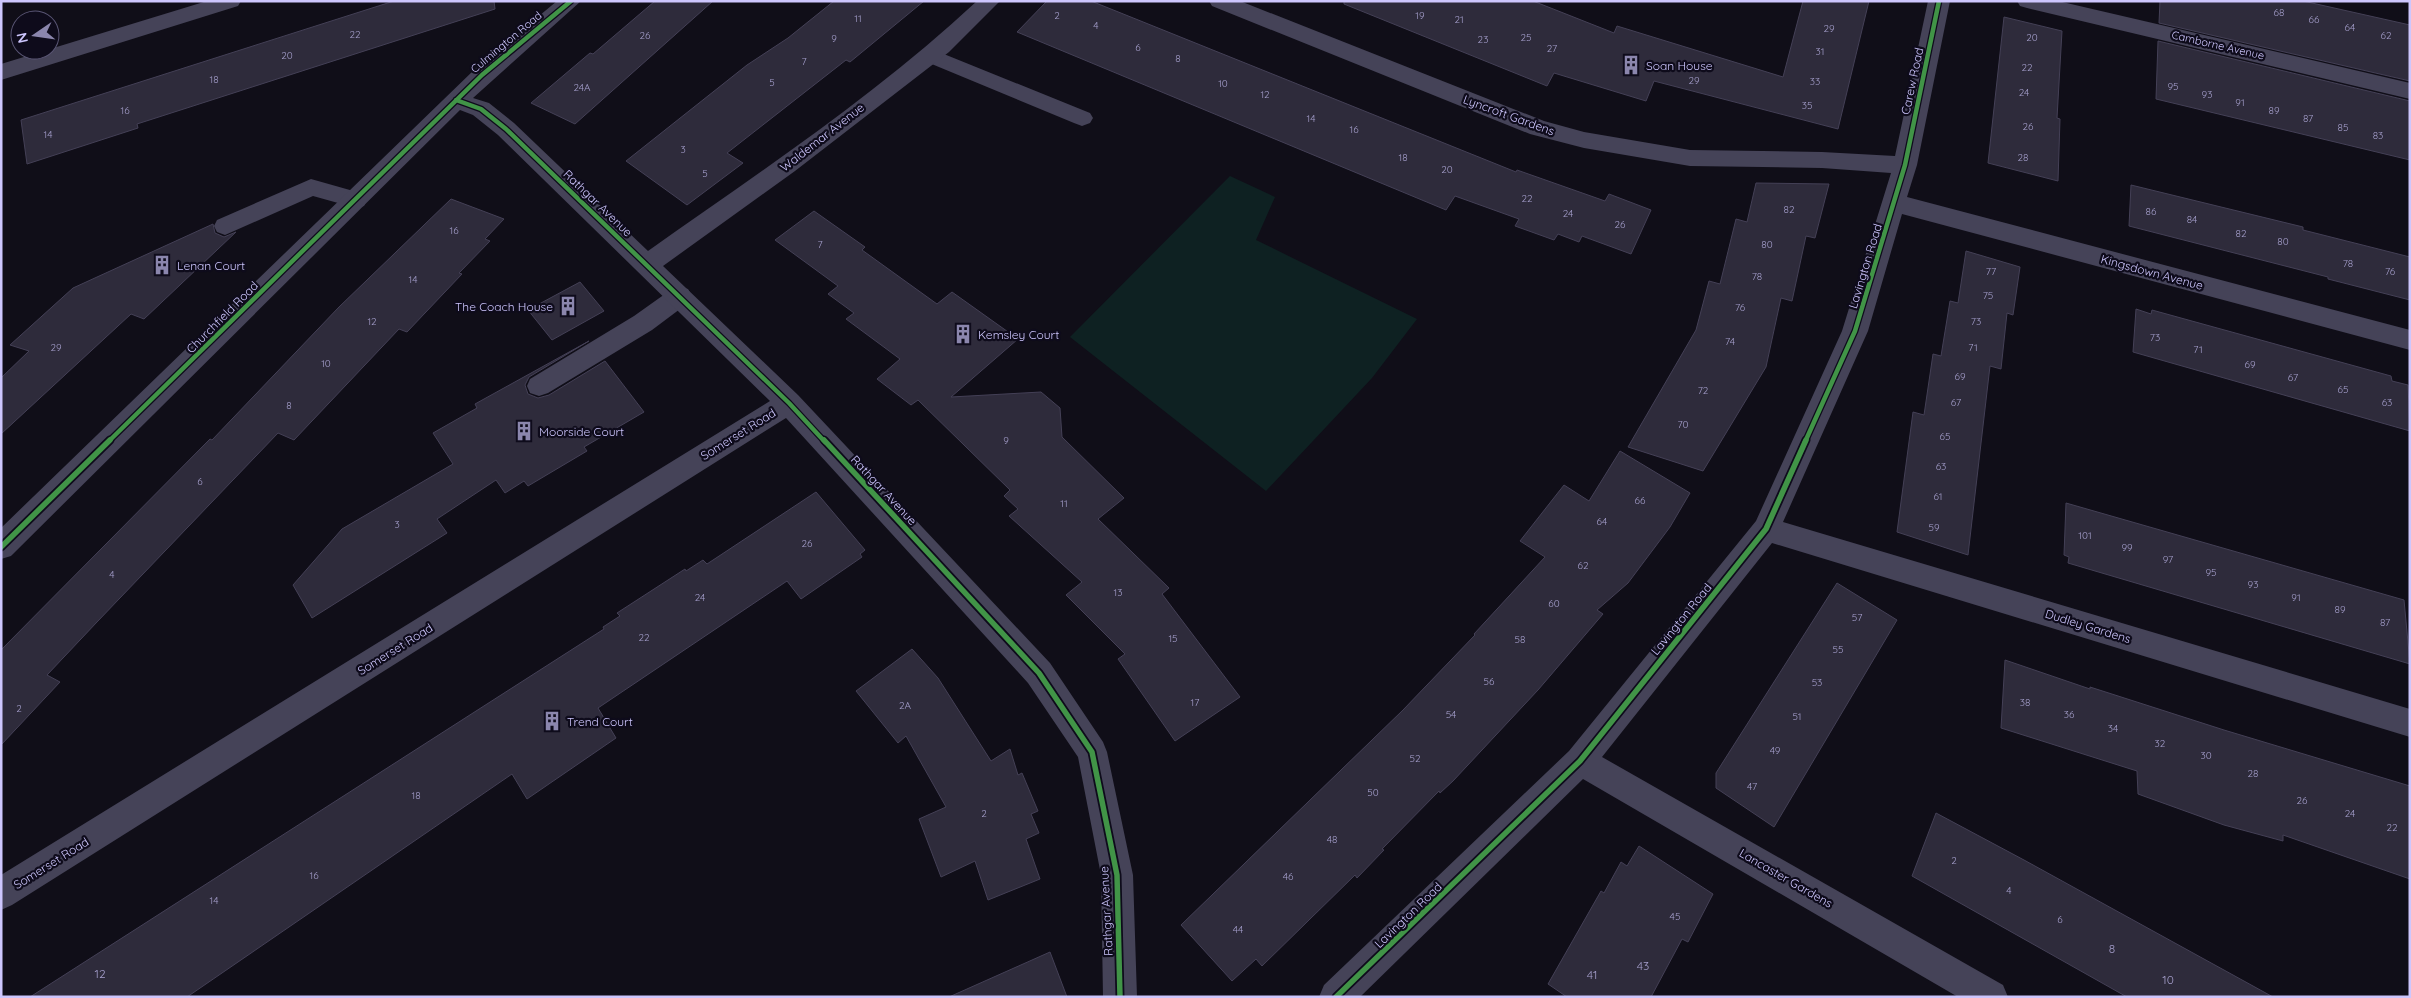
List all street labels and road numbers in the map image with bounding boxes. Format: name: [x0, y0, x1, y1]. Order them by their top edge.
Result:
street label: Culmington Road: [468, 8, 544, 76]
street label: Camborne Avenue: [2170, 28, 2266, 62]
street label: Carew Road: [1898, 46, 1926, 116]
street label: Lyncroft Gardens: [1461, 92, 1557, 139]
street label: Waldemar Avenue: [777, 99, 867, 174]
street label: Rathgar Avenue: [560, 166, 636, 240]
street label: Lavington Road: [1845, 222, 1885, 310]
street label: Kingsdown Avenue: [2099, 251, 2205, 293]
street label: Churchfield Road: [183, 278, 261, 356]
street label: Somerset Road: [698, 405, 778, 463]
street label: Rathgar Avenue: [848, 452, 920, 528]
street label: Lavington Road: [1647, 580, 1715, 658]
street label: Dudley Gardens: [2043, 606, 2133, 646]
street label: Somerset Road: [355, 620, 435, 678]
street label: Somerset Road: [11, 834, 91, 892]
street label: Lancaster Gardens: [1737, 845, 1836, 911]
street label: Rathgar Avenue: [1096, 866, 1116, 956]
street label: Lavington Road: [1371, 879, 1445, 951]

